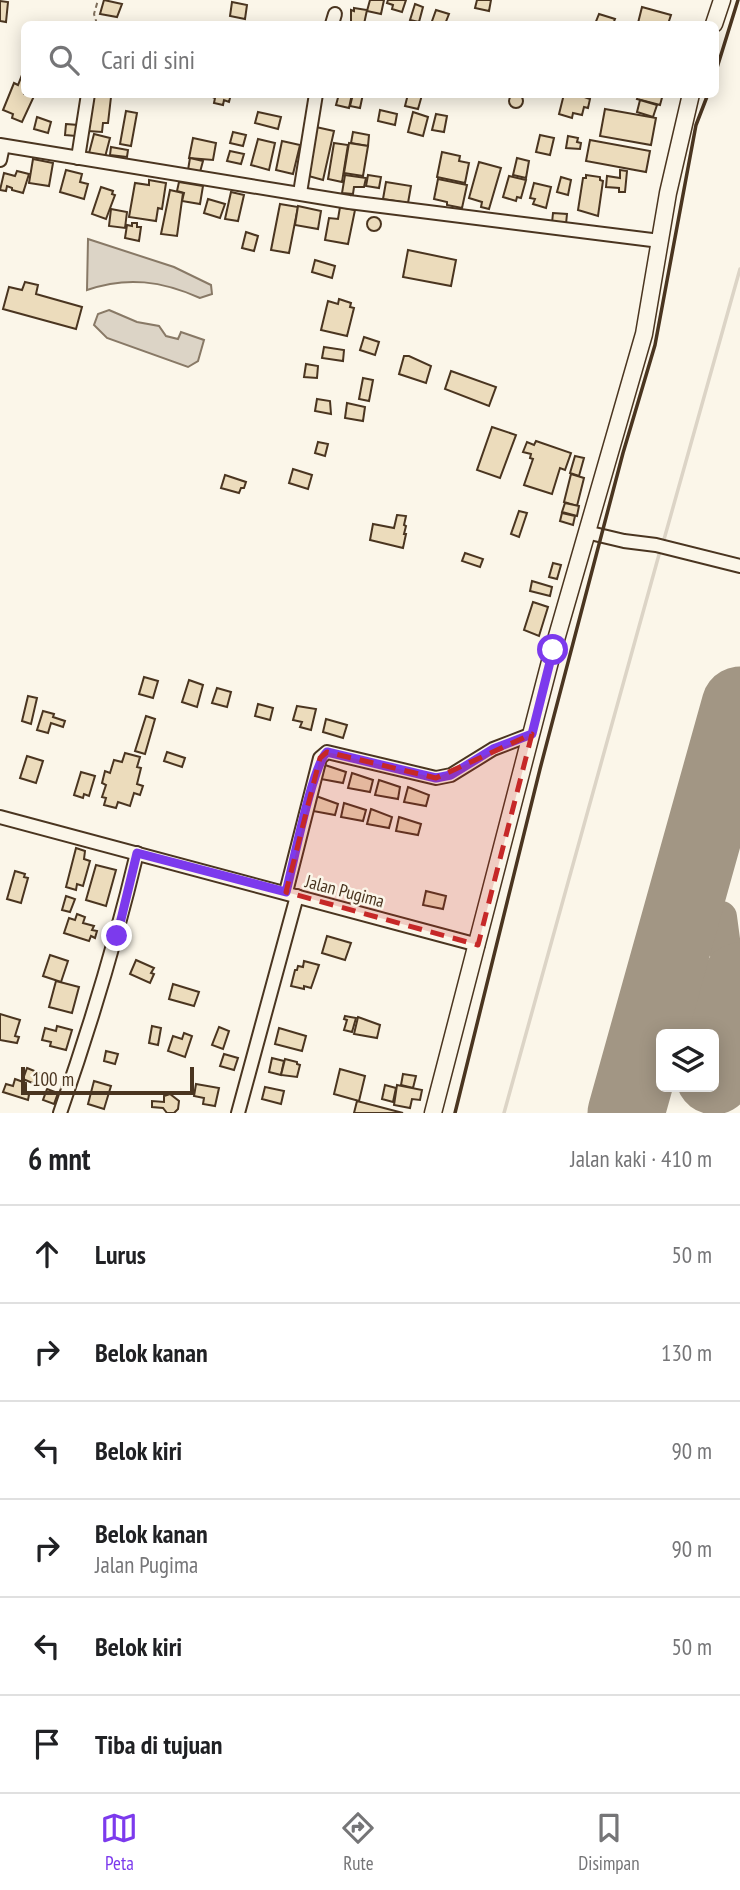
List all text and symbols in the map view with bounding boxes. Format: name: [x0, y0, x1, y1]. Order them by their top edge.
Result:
search box: [21, 21, 719, 98]
icon: search: [45, 41, 83, 79]
text: Cari di sini: [101, 43, 195, 76]
route start: [537, 634, 568, 665]
street label: Jalan Pugima: [302, 869, 387, 913]
route end: [101, 920, 132, 951]
map controls: [656, 1029, 719, 1092]
button: layers: [656, 1029, 719, 1092]
scale bar: [21, 1064, 194, 1096]
text: 100 m: [32, 1067, 74, 1091]
text: 6 mnt: [28, 1139, 91, 1178]
text: Jalan kaki · 410 m: [570, 1144, 712, 1173]
icon: ahead: [28, 1235, 66, 1273]
text: Lurus: [95, 1238, 146, 1271]
text: 50 m: [671, 1240, 712, 1269]
icon: right: [28, 1333, 66, 1371]
text: Belok kanan: [95, 1336, 208, 1369]
text: 130 m: [661, 1338, 712, 1367]
icon: left: [28, 1431, 66, 1469]
text: Belok kiri: [95, 1434, 182, 1467]
text: 90 m: [671, 1436, 712, 1465]
text: Belok kanan: [95, 1517, 208, 1550]
icon: right: [28, 1529, 66, 1567]
text: 90 m: [671, 1534, 712, 1563]
text: Jalan Pugima: [95, 1550, 198, 1579]
icon: left: [28, 1627, 66, 1665]
text: Belok kiri: [95, 1630, 182, 1663]
text: 50 m: [671, 1632, 712, 1661]
icon: arrive: [28, 1725, 66, 1763]
text: Tiba di tujuan: [95, 1728, 223, 1761]
tab: Peta: [100, 1809, 138, 1875]
tab: Rute: [339, 1809, 377, 1875]
tab: Disimpan: [578, 1809, 640, 1875]

